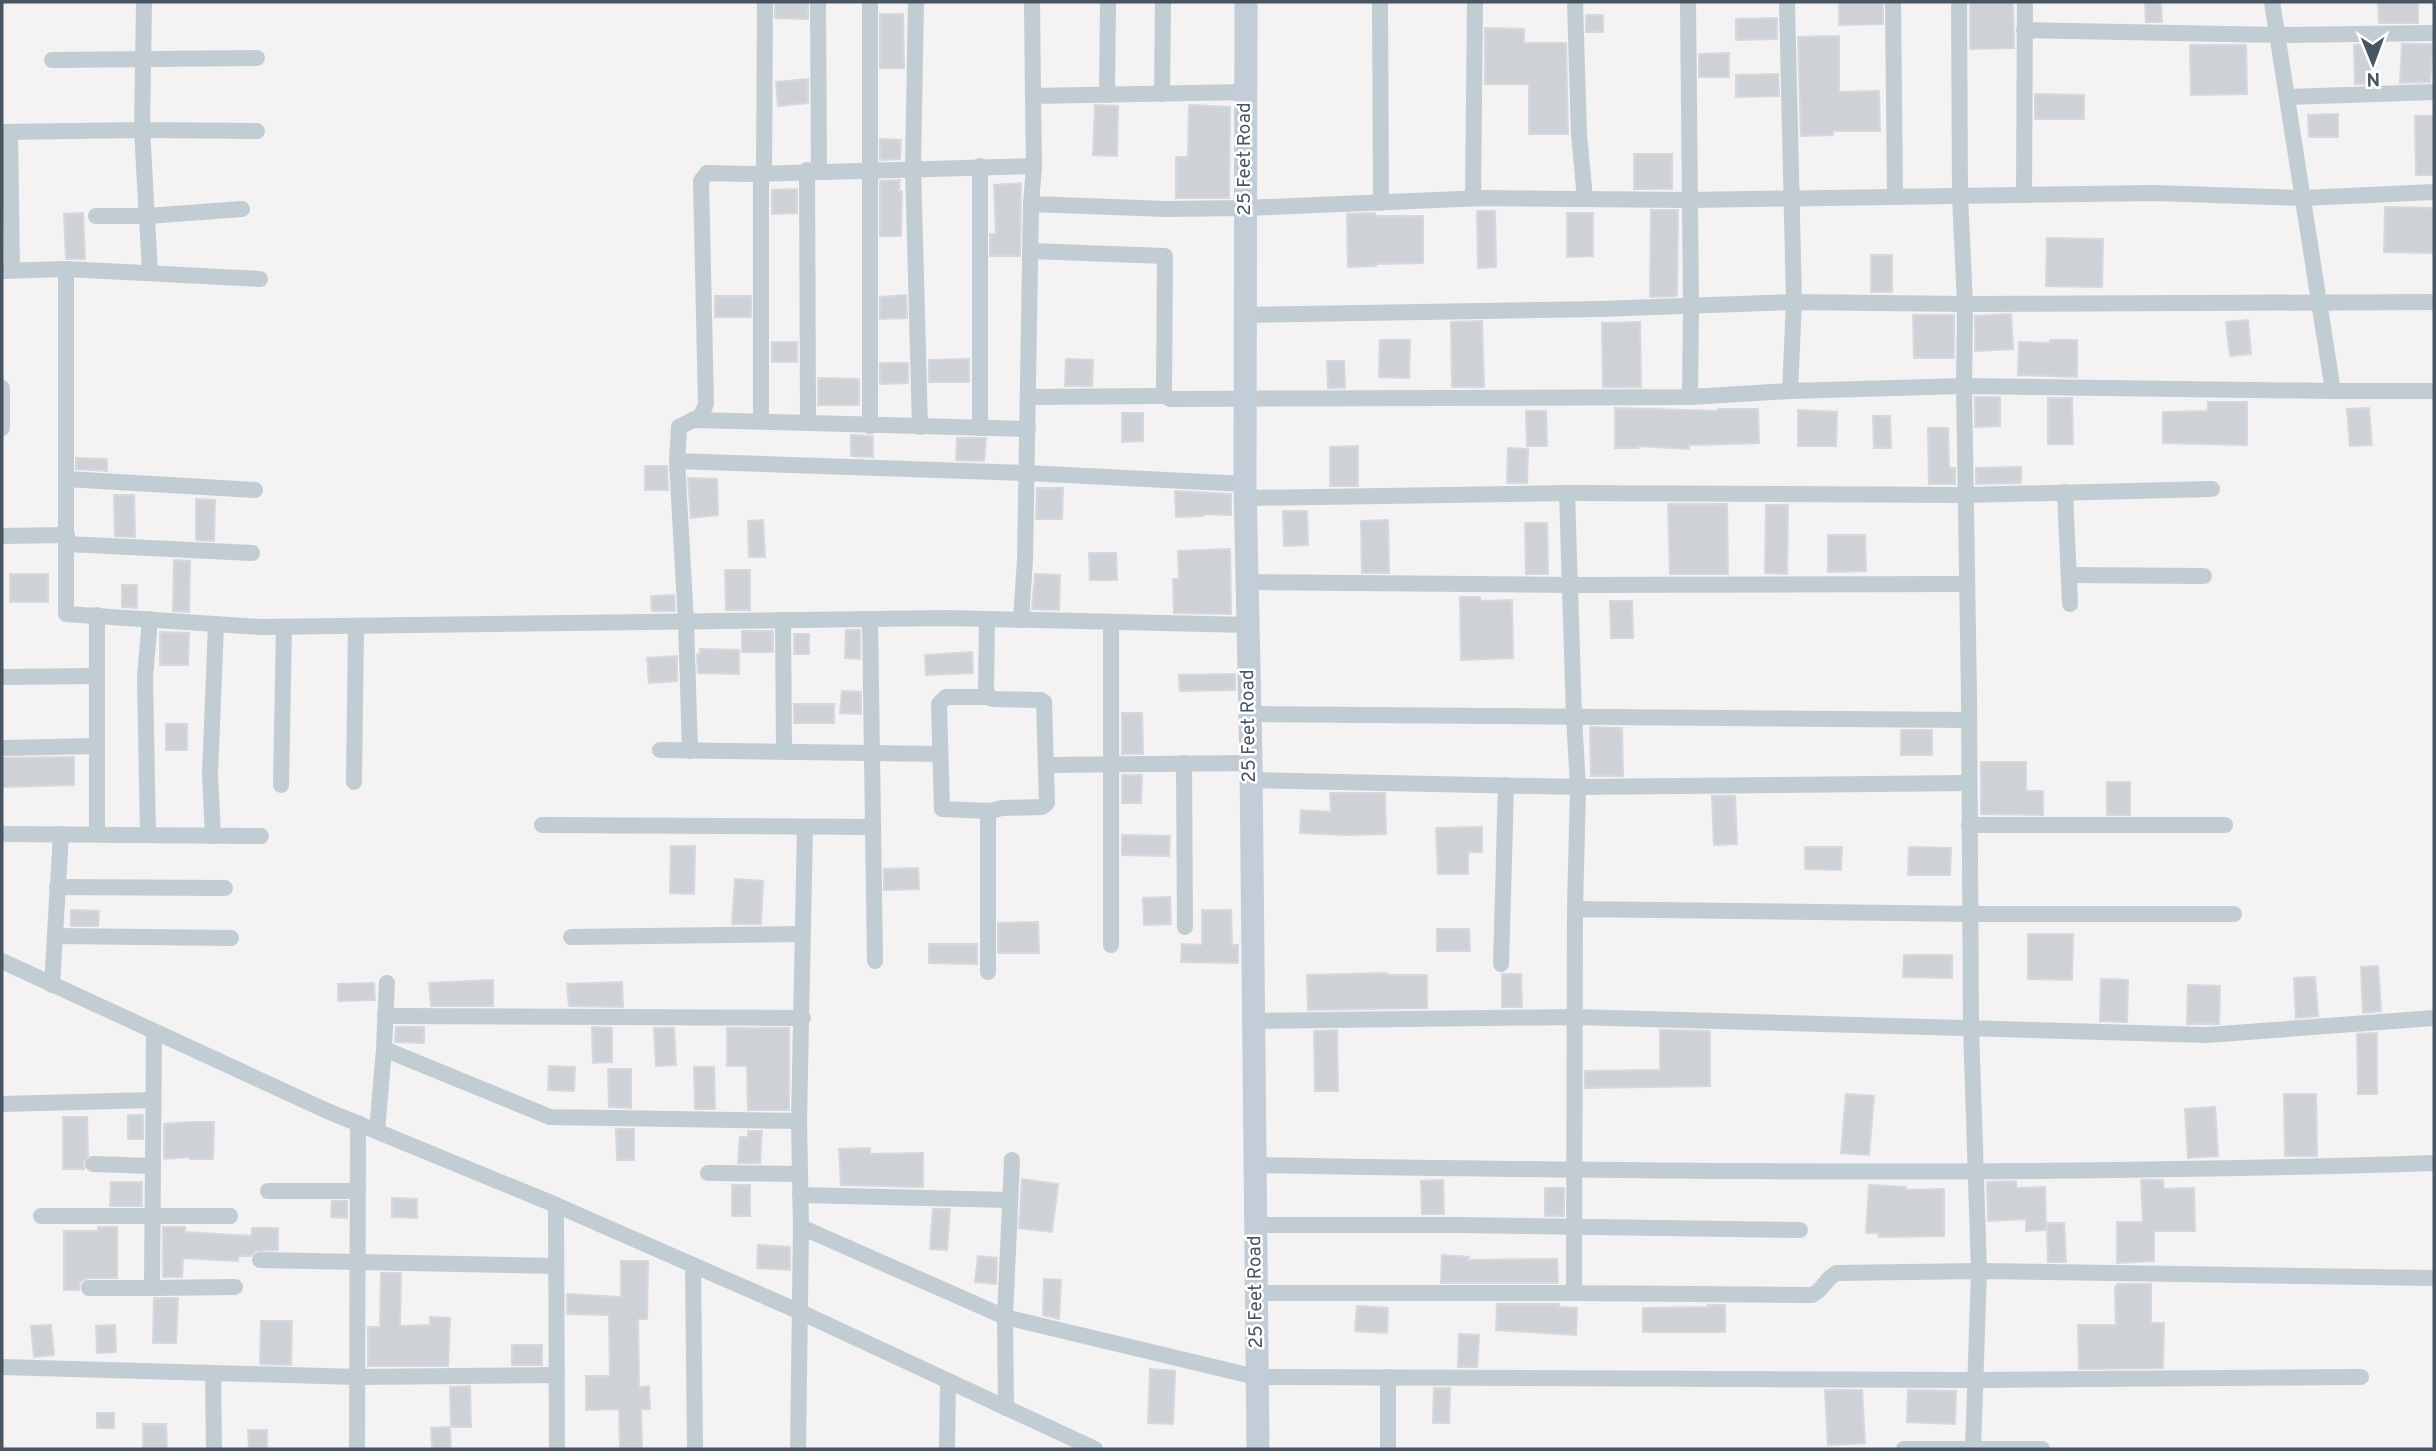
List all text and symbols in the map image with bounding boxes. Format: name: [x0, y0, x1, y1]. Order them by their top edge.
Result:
north arrow: [2338, 28, 2408, 98]
text: N: [2366, 66, 2380, 90]
street label: 25 Feet Road: [1233, 102, 1257, 216]
street label: 25 Feet Road: [1236, 669, 1262, 783]
street label: 25 Feet Road: [1243, 1235, 1269, 1349]

